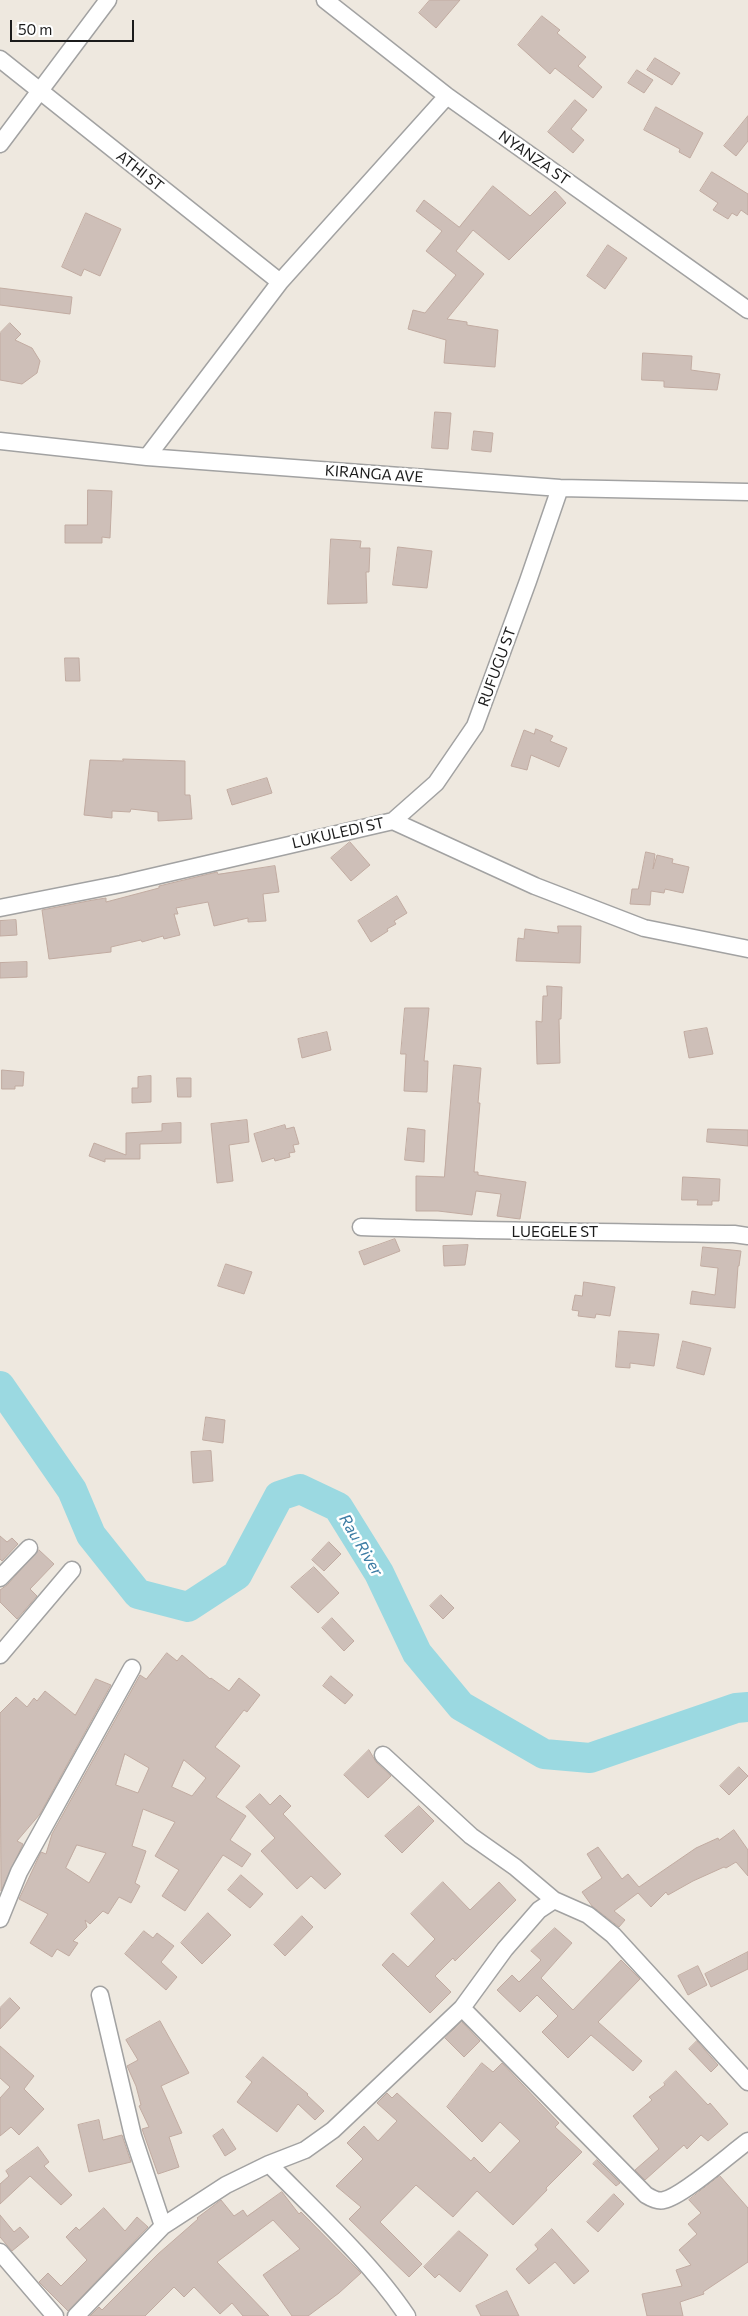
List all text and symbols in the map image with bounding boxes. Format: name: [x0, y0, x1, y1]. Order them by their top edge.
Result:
scale bar: [12, 10, 136, 42]
text: 50 m: [18, 20, 52, 38]
street label: NYANZA ST: [495, 127, 573, 189]
street label: ATHI ST: [113, 147, 167, 195]
street label: KIRANGA AVE: [324, 462, 424, 486]
street label: RUFUGU ST: [474, 625, 520, 709]
street label: LUKULEDI ST: [290, 814, 386, 852]
street label: LUEGELE ST: [512, 1223, 598, 1241]
water label: Rau River: [335, 1511, 387, 1579]

